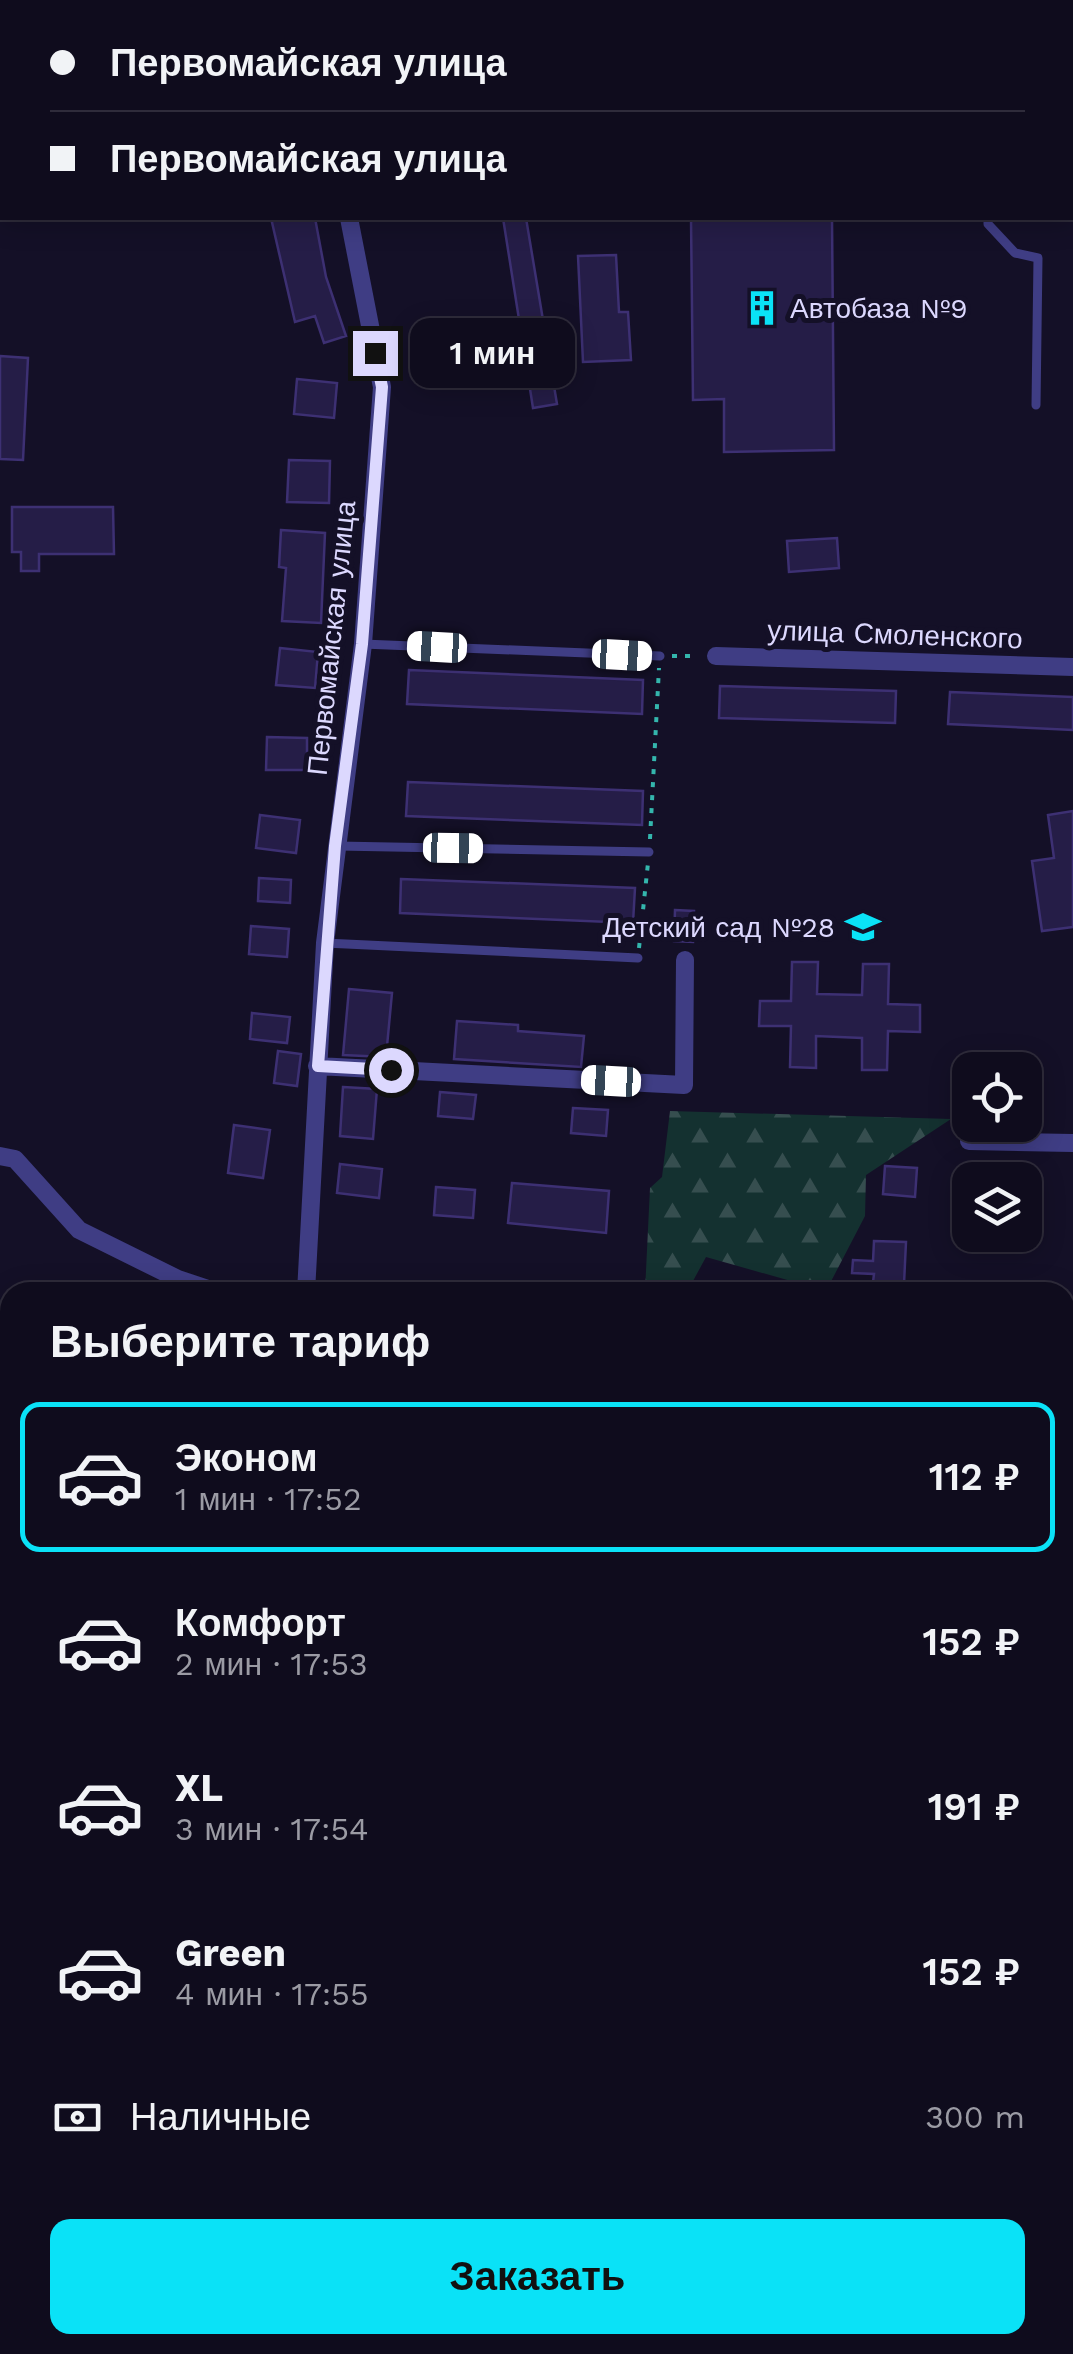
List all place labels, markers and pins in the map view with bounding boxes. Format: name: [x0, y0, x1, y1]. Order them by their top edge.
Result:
building icon: Автобаза №9: [743, 289, 781, 327]
place label: Автобаза №9: [790, 292, 968, 325]
school or university icon: Детский сад №28: [844, 908, 882, 946]
place label: Детский сад №28: [602, 911, 835, 944]

